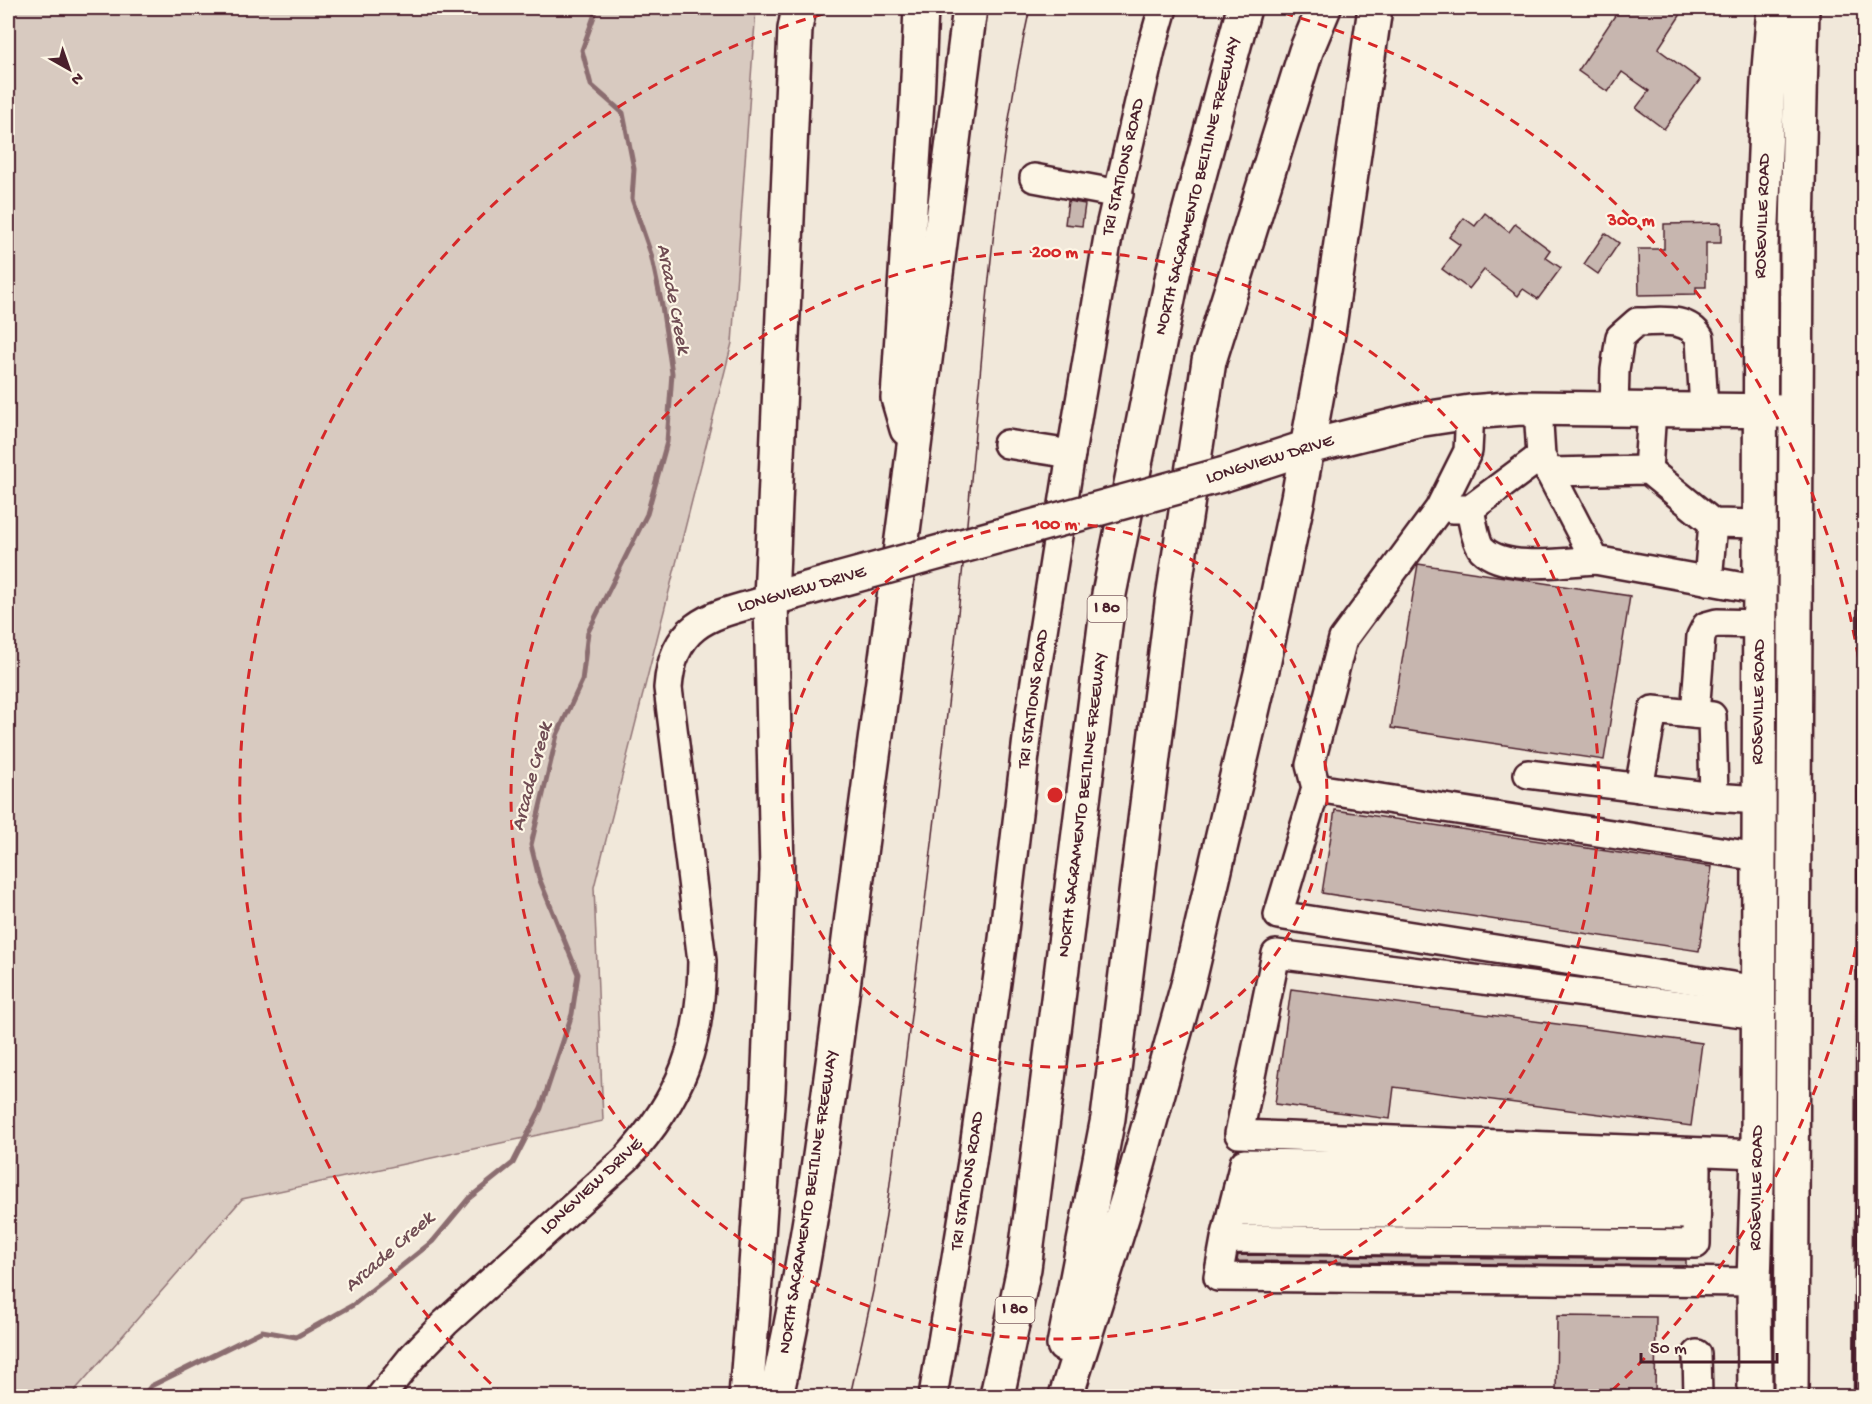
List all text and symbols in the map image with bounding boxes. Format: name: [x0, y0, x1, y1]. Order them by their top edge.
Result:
street label: NORTH SACRAMENTO BELTLINE FREEWAY: [1151, 34, 1245, 338]
north arrow: [39, 39, 99, 99]
text: N: [66, 67, 87, 89]
street label: TRI STATIONS ROAD: [1098, 96, 1150, 238]
street label: ROSEVILLE ROAD: [1750, 153, 1776, 279]
text: 300 m: [1607, 211, 1655, 232]
water label: Arcade Creek: [650, 242, 694, 358]
text: 200 m: [1032, 243, 1078, 264]
street label: LONGVIEW DRIVE: [1204, 430, 1337, 489]
text: 100 m: [1032, 515, 1078, 536]
street label: LONGVIEW DRIVE: [735, 561, 869, 618]
road number: I 80: [1088, 596, 1126, 622]
street label: TRI STATIONS ROAD: [1014, 628, 1054, 771]
street label: ROSEVILLE ROAD: [1747, 639, 1771, 765]
street label: NORTH SACRAMENTO BELTLINE FREEWAY: [1054, 651, 1112, 959]
water label: Arcade Creek: [508, 718, 559, 834]
centre of rings: [1045, 785, 1065, 805]
street label: NORTH SACRAMENTO BELTLINE FREEWAY: [775, 1049, 843, 1355]
street label: TRI STATIONS ROAD: [947, 1110, 989, 1253]
street label: ROSEVILLE ROAD: [1745, 1125, 1769, 1251]
street label: LONGVIEW DRIVE: [536, 1134, 648, 1240]
water label: Arcade Creek: [341, 1207, 441, 1298]
road number: I 80: [996, 1297, 1034, 1323]
scale bar: [1641, 1326, 1778, 1364]
text: 50 m: [1650, 1339, 1687, 1360]

